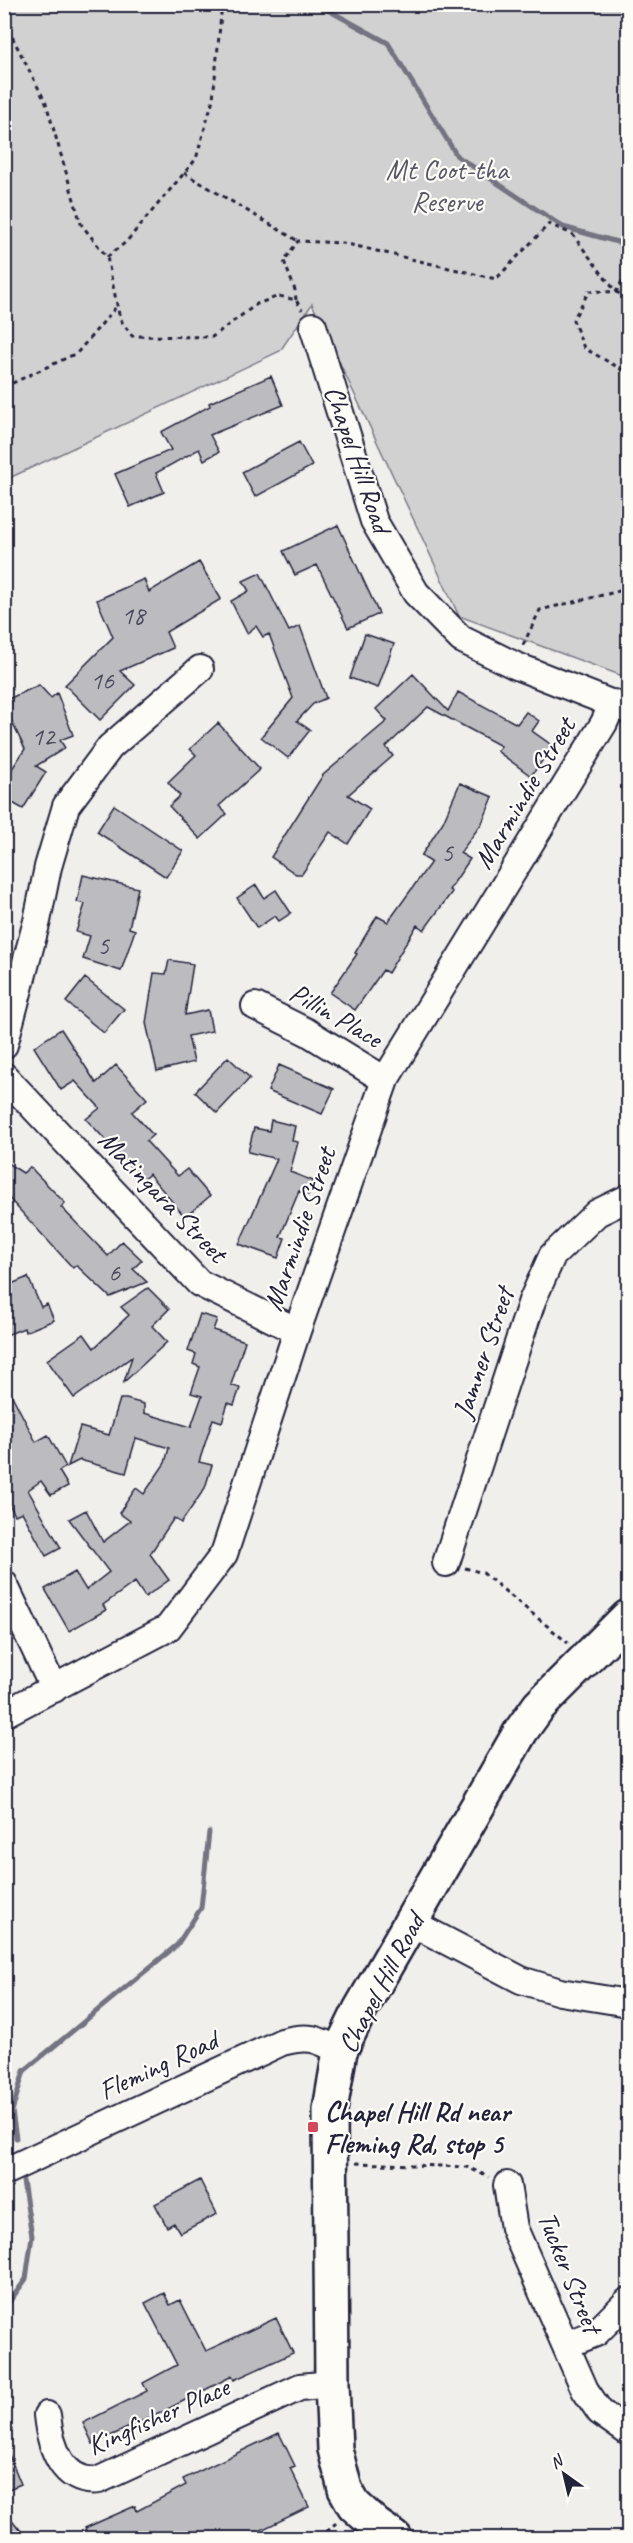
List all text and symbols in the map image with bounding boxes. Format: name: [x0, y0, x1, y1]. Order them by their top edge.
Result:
park label: Mt Coot-tha Reserve: [386, 152, 510, 219]
street label: Chapel Hill Road: [317, 381, 401, 541]
house number: 18: [121, 599, 147, 632]
house number: 16: [90, 664, 115, 697]
street label: Marmindie Street: [465, 709, 584, 875]
house number: 12: [31, 720, 57, 753]
house number: 5: [441, 836, 454, 869]
house number: 5: [97, 929, 110, 962]
street label: Pillin Place: [284, 975, 390, 1056]
street label: Matingara Street: [91, 1123, 237, 1271]
street label: Marmindie Street: [255, 1140, 344, 1315]
house number: 6: [108, 1256, 121, 1289]
street label: Jamner Street: [444, 1280, 523, 1425]
street label: Chapel Hill Road: [330, 1904, 434, 2059]
street label: Fleming Road: [93, 2021, 226, 2108]
place label: Chapel Hill Rd near Fleming Rd, stop 5: [325, 2094, 513, 2161]
marker: Chapel Hill Rd near Fleming Rd, stop 5: [306, 2120, 320, 2134]
street label: Tucker Street: [530, 2206, 612, 2341]
street label: Kingfisher Place: [82, 2368, 236, 2463]
north arrow: [534, 2444, 594, 2504]
text: N: [546, 2450, 568, 2473]

